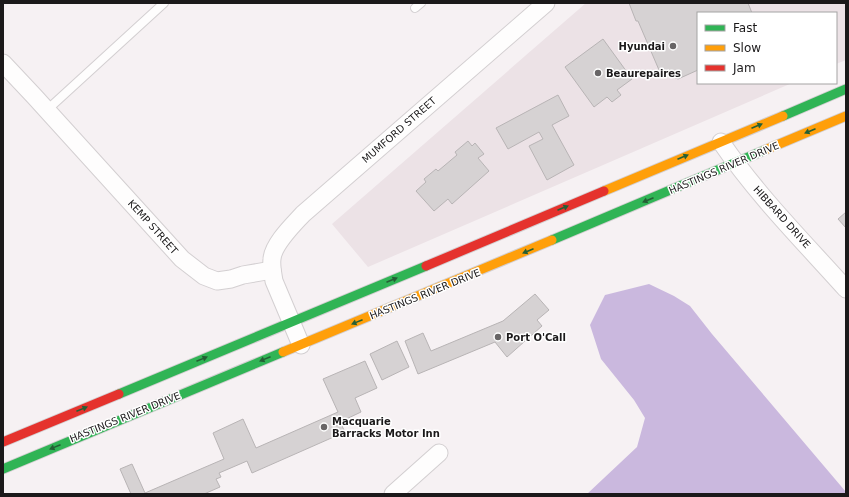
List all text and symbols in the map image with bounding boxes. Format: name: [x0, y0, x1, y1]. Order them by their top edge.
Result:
legend: [697, 12, 837, 84]
text: Fast: [733, 21, 757, 35]
place label: Hyundai: [619, 41, 665, 52]
marker: Hyundai: [668, 41, 678, 51]
text: Slow: [733, 41, 761, 55]
text: Jam: [732, 61, 756, 75]
marker: Beaurepaires: [593, 68, 603, 78]
place label: Beaurepaires: [606, 68, 681, 79]
street label: MUMFORD STREET: [360, 94, 439, 165]
one-way arrow: [751, 123, 763, 129]
one-way arrow: [804, 129, 816, 135]
street label: HASTINGS RIVER DRIVE: [667, 140, 781, 196]
one-way arrow: [678, 154, 690, 160]
street label: HIBBARD DRIVE: [751, 184, 813, 250]
street label: KEMP STREET: [126, 198, 181, 257]
one-way arrow: [642, 198, 654, 204]
one-way arrow: [558, 205, 569, 211]
one-way arrow: [523, 248, 534, 254]
street label: HASTINGS RIVER DRIVE: [368, 267, 482, 321]
one-way arrow: [386, 277, 398, 283]
one-way arrow: [351, 319, 362, 325]
marker: Port O'Call: [493, 332, 503, 342]
place label: Port O'Call: [506, 332, 566, 343]
one-way arrow: [196, 356, 208, 362]
one-way arrow: [259, 357, 271, 363]
street label: HASTINGS RIVER DRIVE: [68, 390, 182, 444]
one-way arrow: [76, 406, 87, 412]
place label: Macquarie Barracks Motor Inn: [332, 416, 440, 439]
marker: Macquarie Barracks Motor Inn: [319, 422, 329, 432]
one-way arrow: [48, 444, 60, 450]

